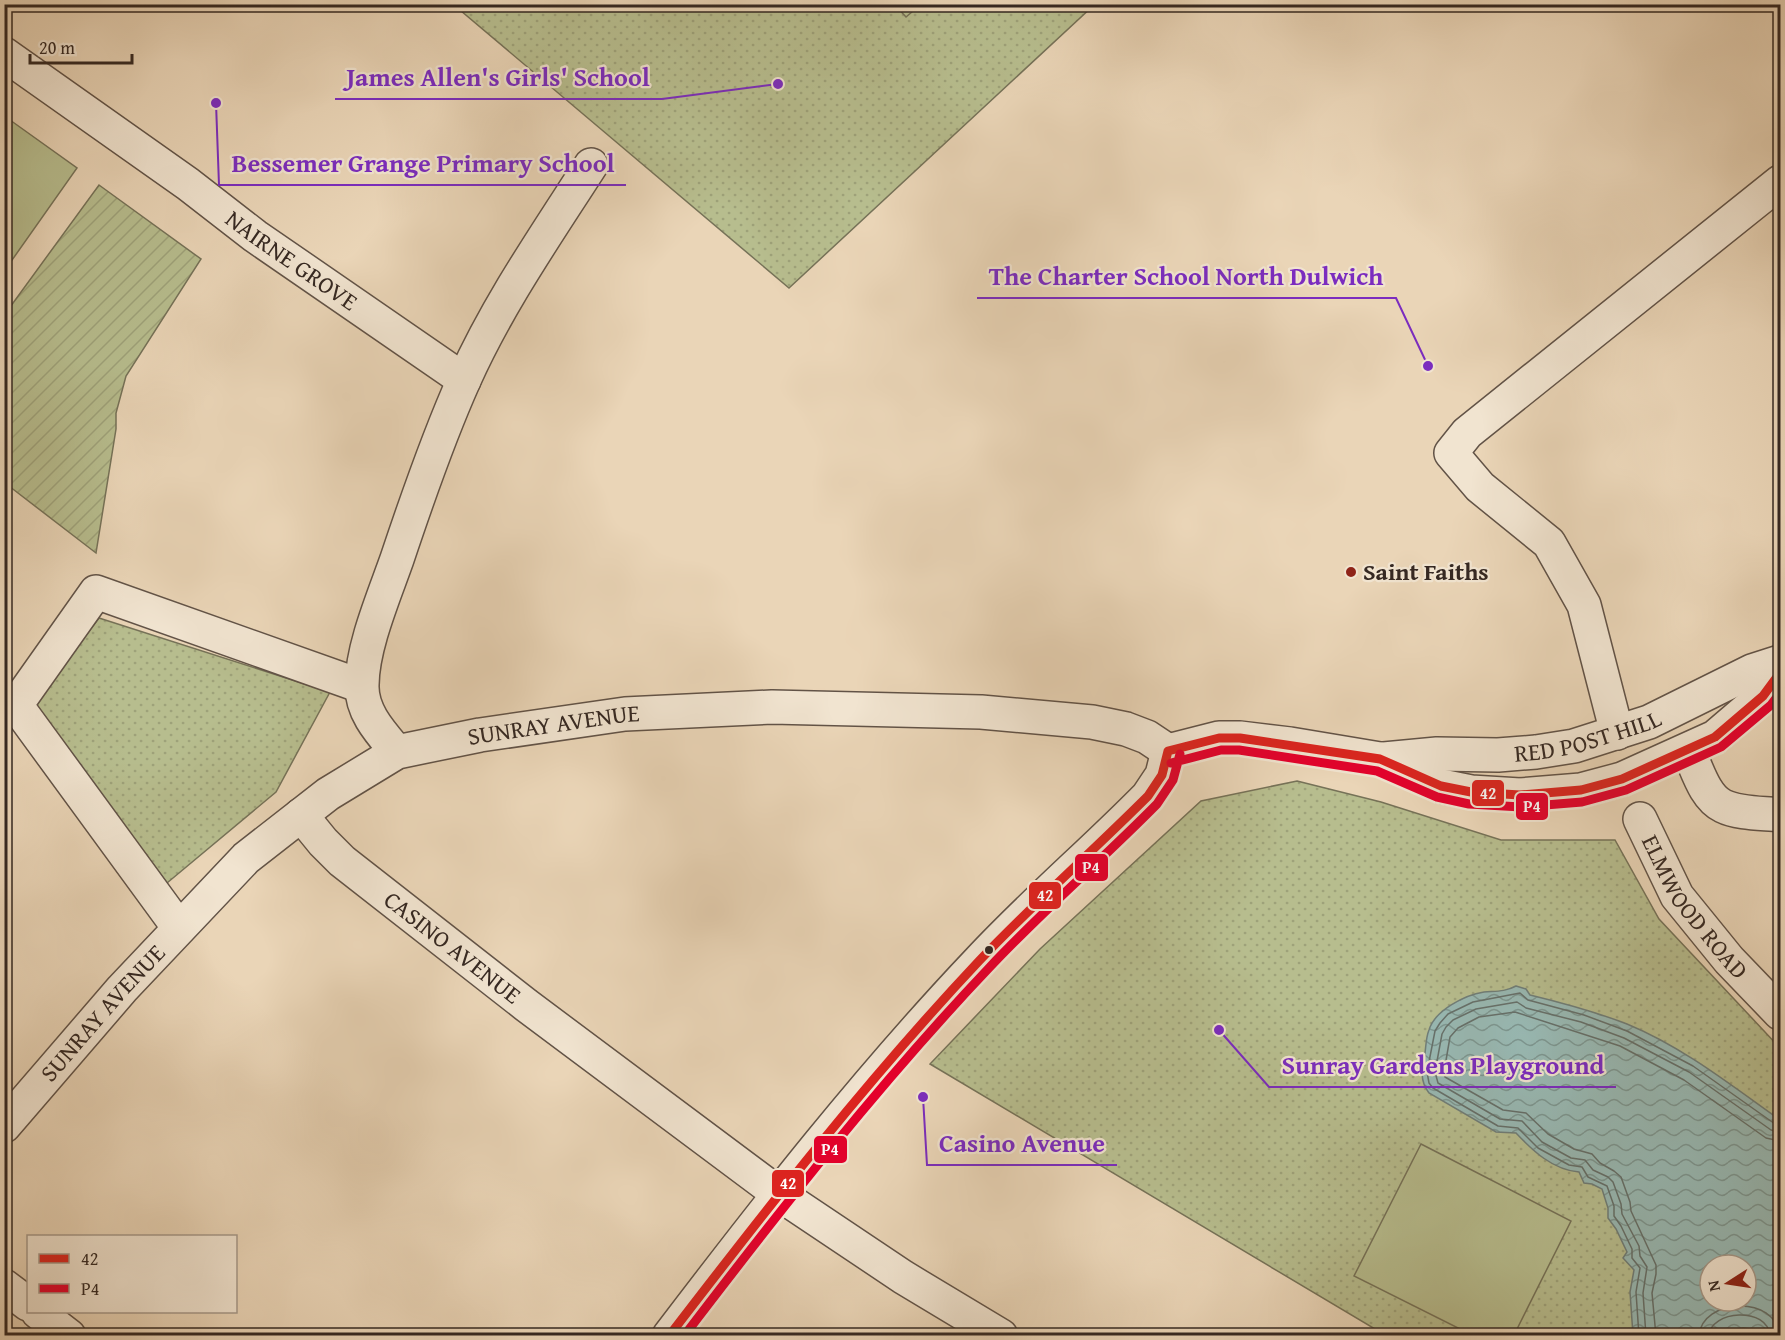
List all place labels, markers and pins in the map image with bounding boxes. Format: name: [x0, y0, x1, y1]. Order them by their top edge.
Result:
callout: James Allen's Girls' School: [335, 55, 662, 99]
callout: Bessemer Grange Primary School: [219, 141, 626, 185]
callout: The Charter School North Dulwich: [977, 254, 1396, 298]
place label: Saint Faiths: [1363, 554, 1489, 589]
marker: Saint Faiths: [1344, 565, 1358, 579]
unlabelled marker: [983, 944, 995, 956]
callout: Sunray Gardens Playground: [1269, 1043, 1616, 1087]
callout: Casino Avenue: [927, 1121, 1117, 1165]

